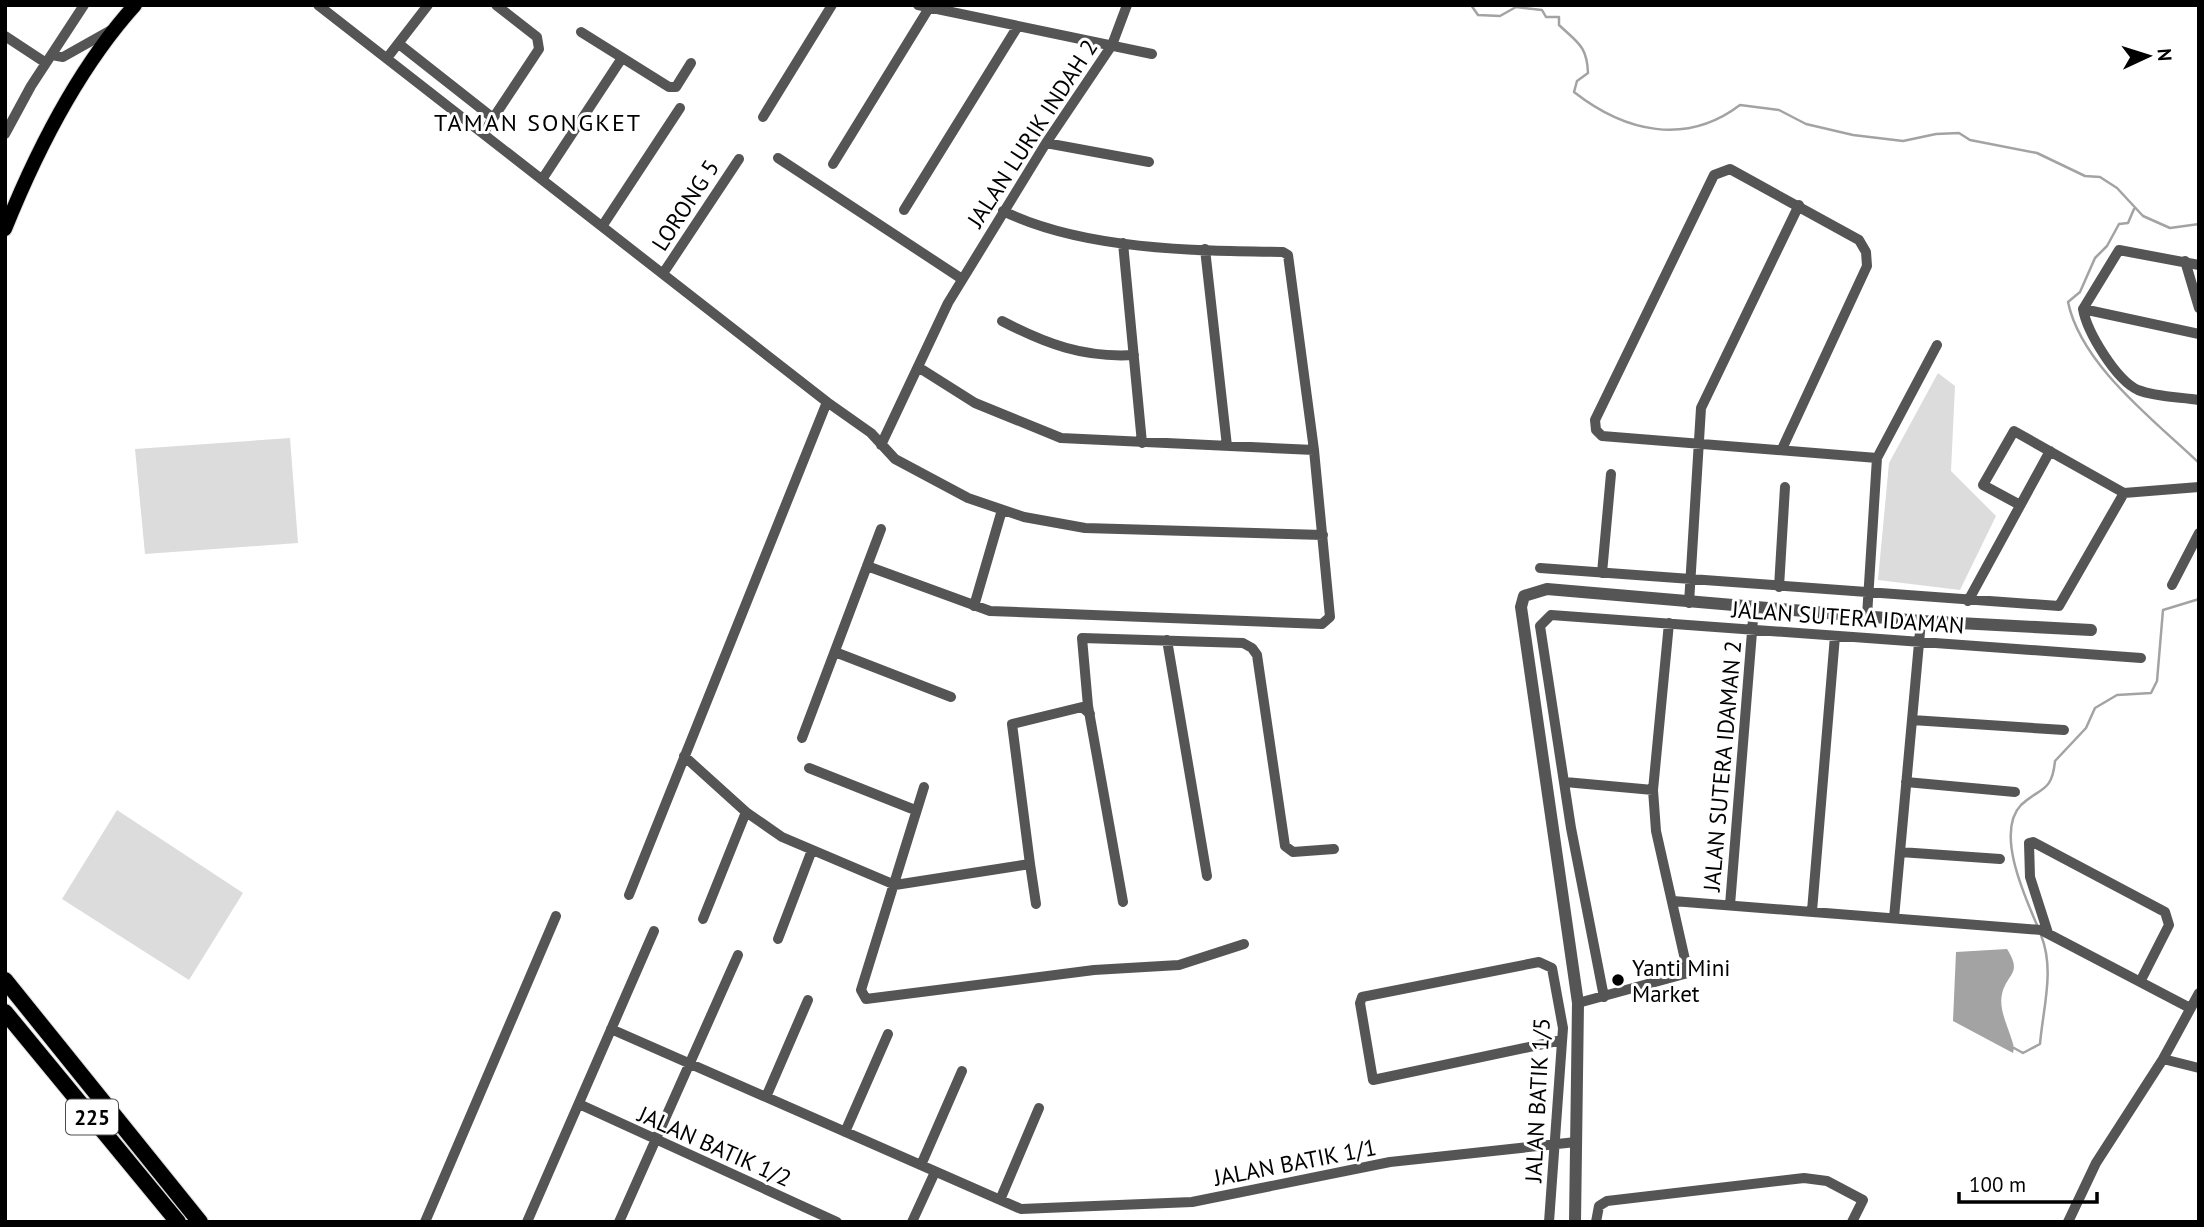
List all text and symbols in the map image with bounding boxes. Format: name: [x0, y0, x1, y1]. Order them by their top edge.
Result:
north arrow: [2113, 21, 2183, 91]
street label: JALAN LURIK INDAH 2: [960, 34, 1104, 233]
text: N: [2153, 48, 2177, 62]
district label: TAMAN SONGKET: [434, 107, 642, 138]
street label: LORONG 5: [645, 154, 725, 256]
street label: JALAN SUTERA IDAMAN: [1730, 594, 1965, 640]
street label: JALAN SUTERA IDAMAN 2: [1696, 639, 1747, 894]
place label: Yanti Mini Market: [1632, 953, 1730, 1008]
marker: Yanti Mini Market: [1610, 972, 1626, 988]
street label: JALAN BATIK 1/5: [1518, 1017, 1556, 1184]
street label: JALAN BATIK 1/2: [633, 1099, 796, 1193]
road number: 225: [66, 1100, 118, 1134]
street label: JALAN BATIK 1/1: [1210, 1132, 1379, 1192]
scale bar: [1959, 1160, 2097, 1204]
text: 100 m: [1969, 1171, 2026, 1198]

